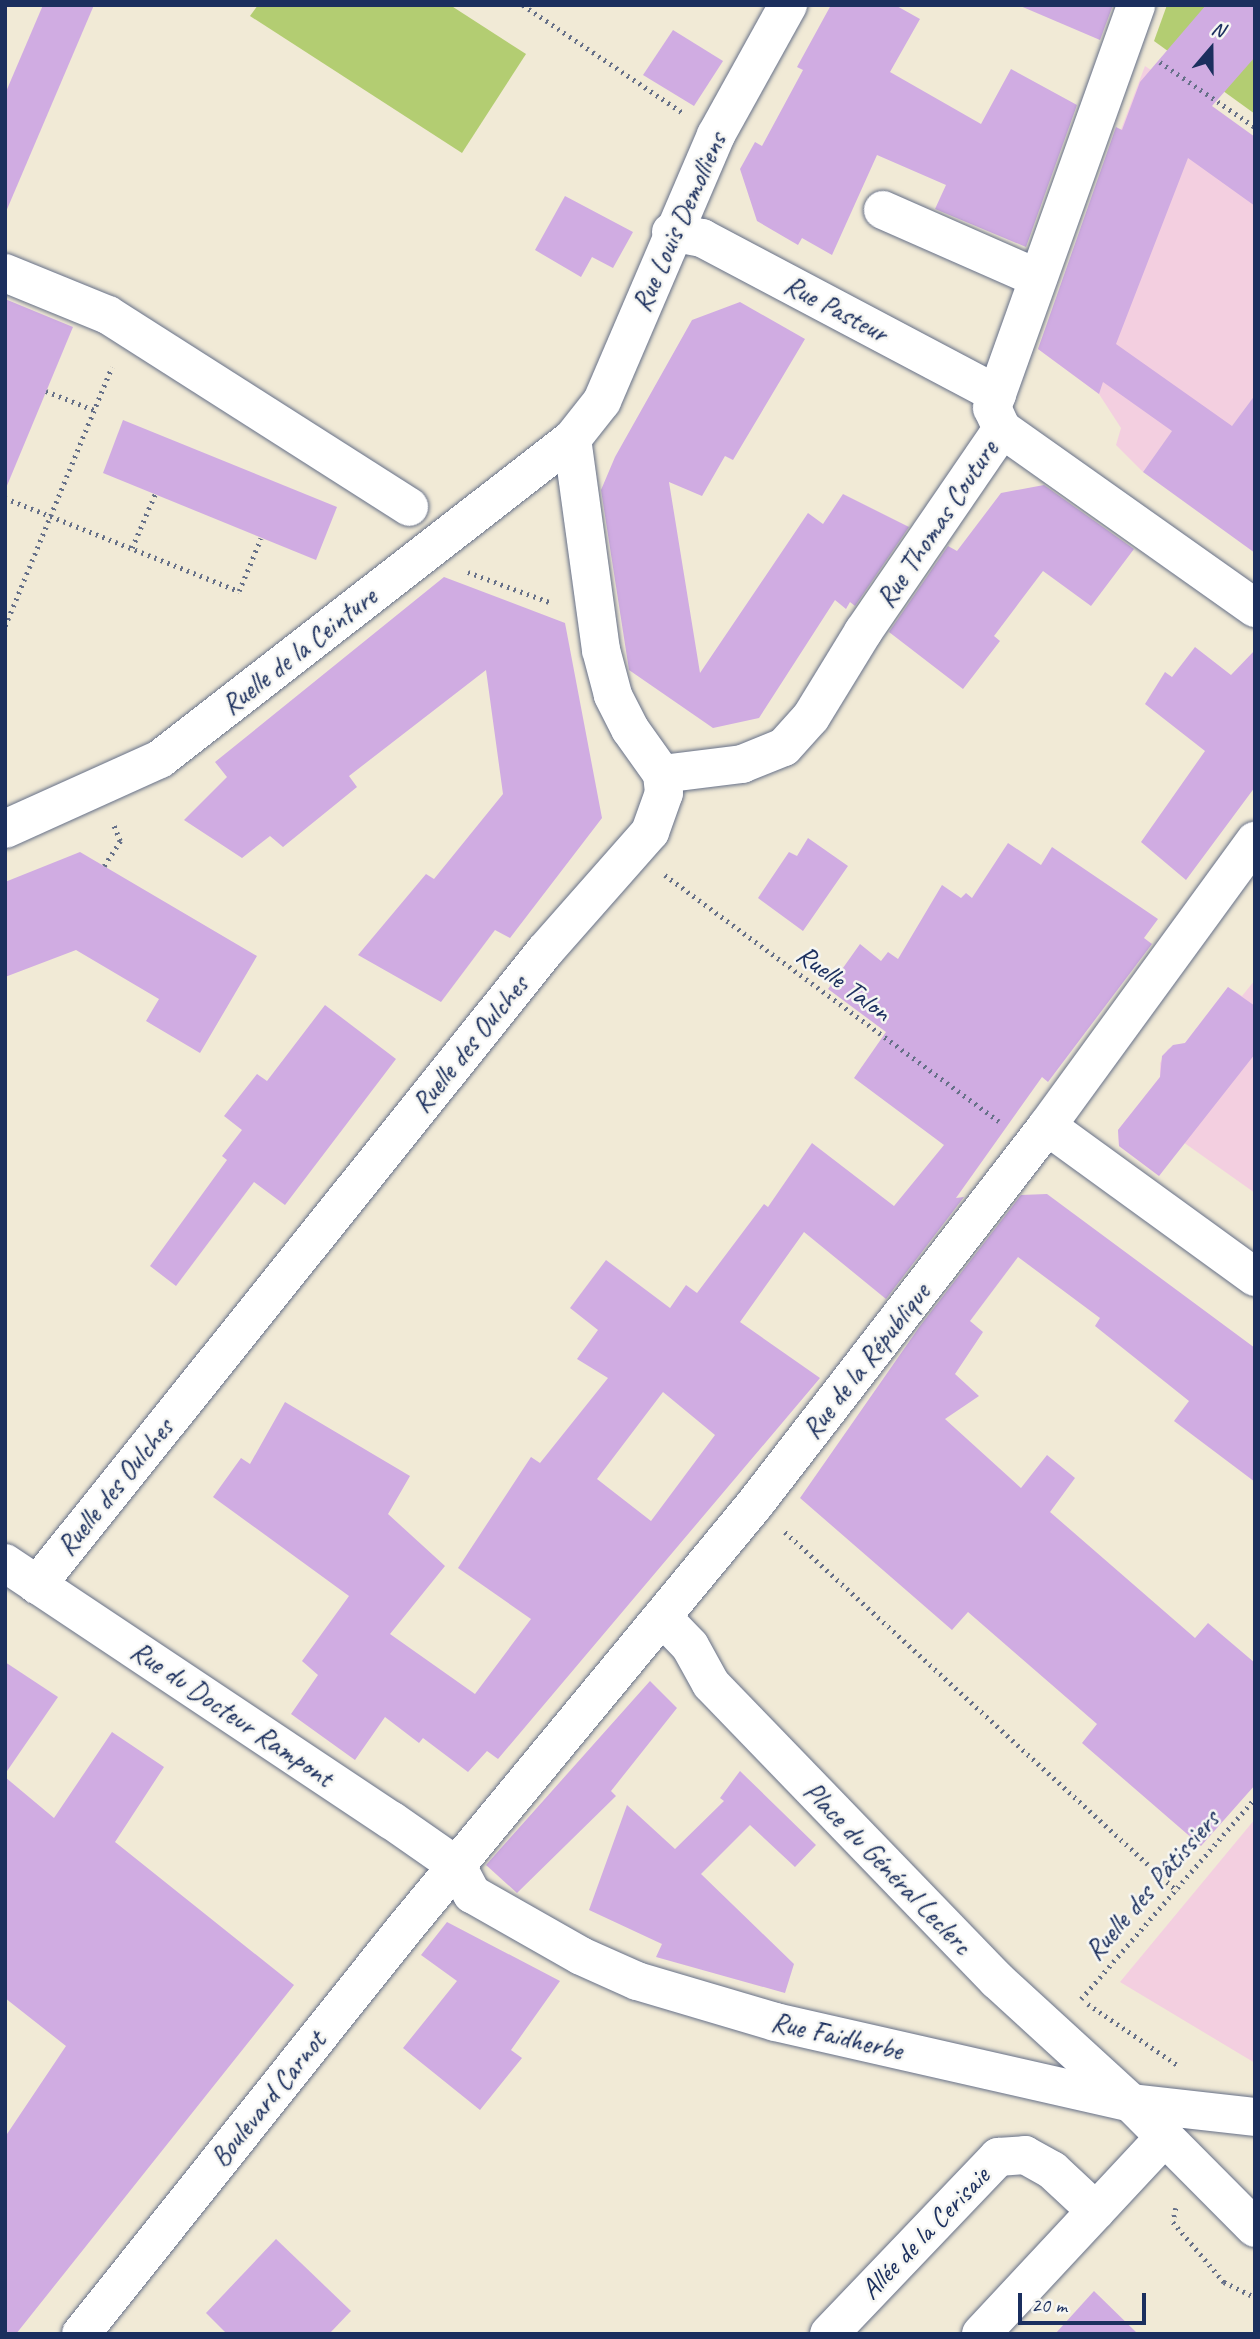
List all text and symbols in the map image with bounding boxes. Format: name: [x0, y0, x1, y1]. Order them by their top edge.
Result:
north arrow: [1176, 14, 1246, 84]
text: N: [1209, 16, 1228, 43]
street label: Rue Louis Demolliens: [625, 128, 733, 316]
street label: Rue Pasteur: [778, 268, 894, 350]
street label: Rue Thomas Couture: [869, 434, 1005, 614]
street label: Ruelle de la Ceinture: [214, 580, 384, 722]
street label: Ruelle Talon: [790, 937, 898, 1029]
street label: Ruelle des Oulches: [405, 969, 535, 1119]
street label: Rue de la République: [795, 1277, 937, 1445]
street label: Ruelle des Oulches: [50, 1412, 180, 1562]
street label: Rue du Docteur Rampont: [125, 1634, 339, 1794]
street label: Place du Général Leclerc: [797, 1775, 979, 1961]
street label: Ruelle des Pâtissiers: [1078, 1803, 1226, 1967]
street label: Rue Faidherbe: [768, 2005, 906, 2067]
street label: Boulevard Carnot: [203, 2024, 333, 2174]
street label: Allée de la Cerisaie: [853, 2159, 997, 2307]
scale bar: [1022, 2280, 1150, 2324]
text: 20 m: [1031, 2292, 1067, 2318]

